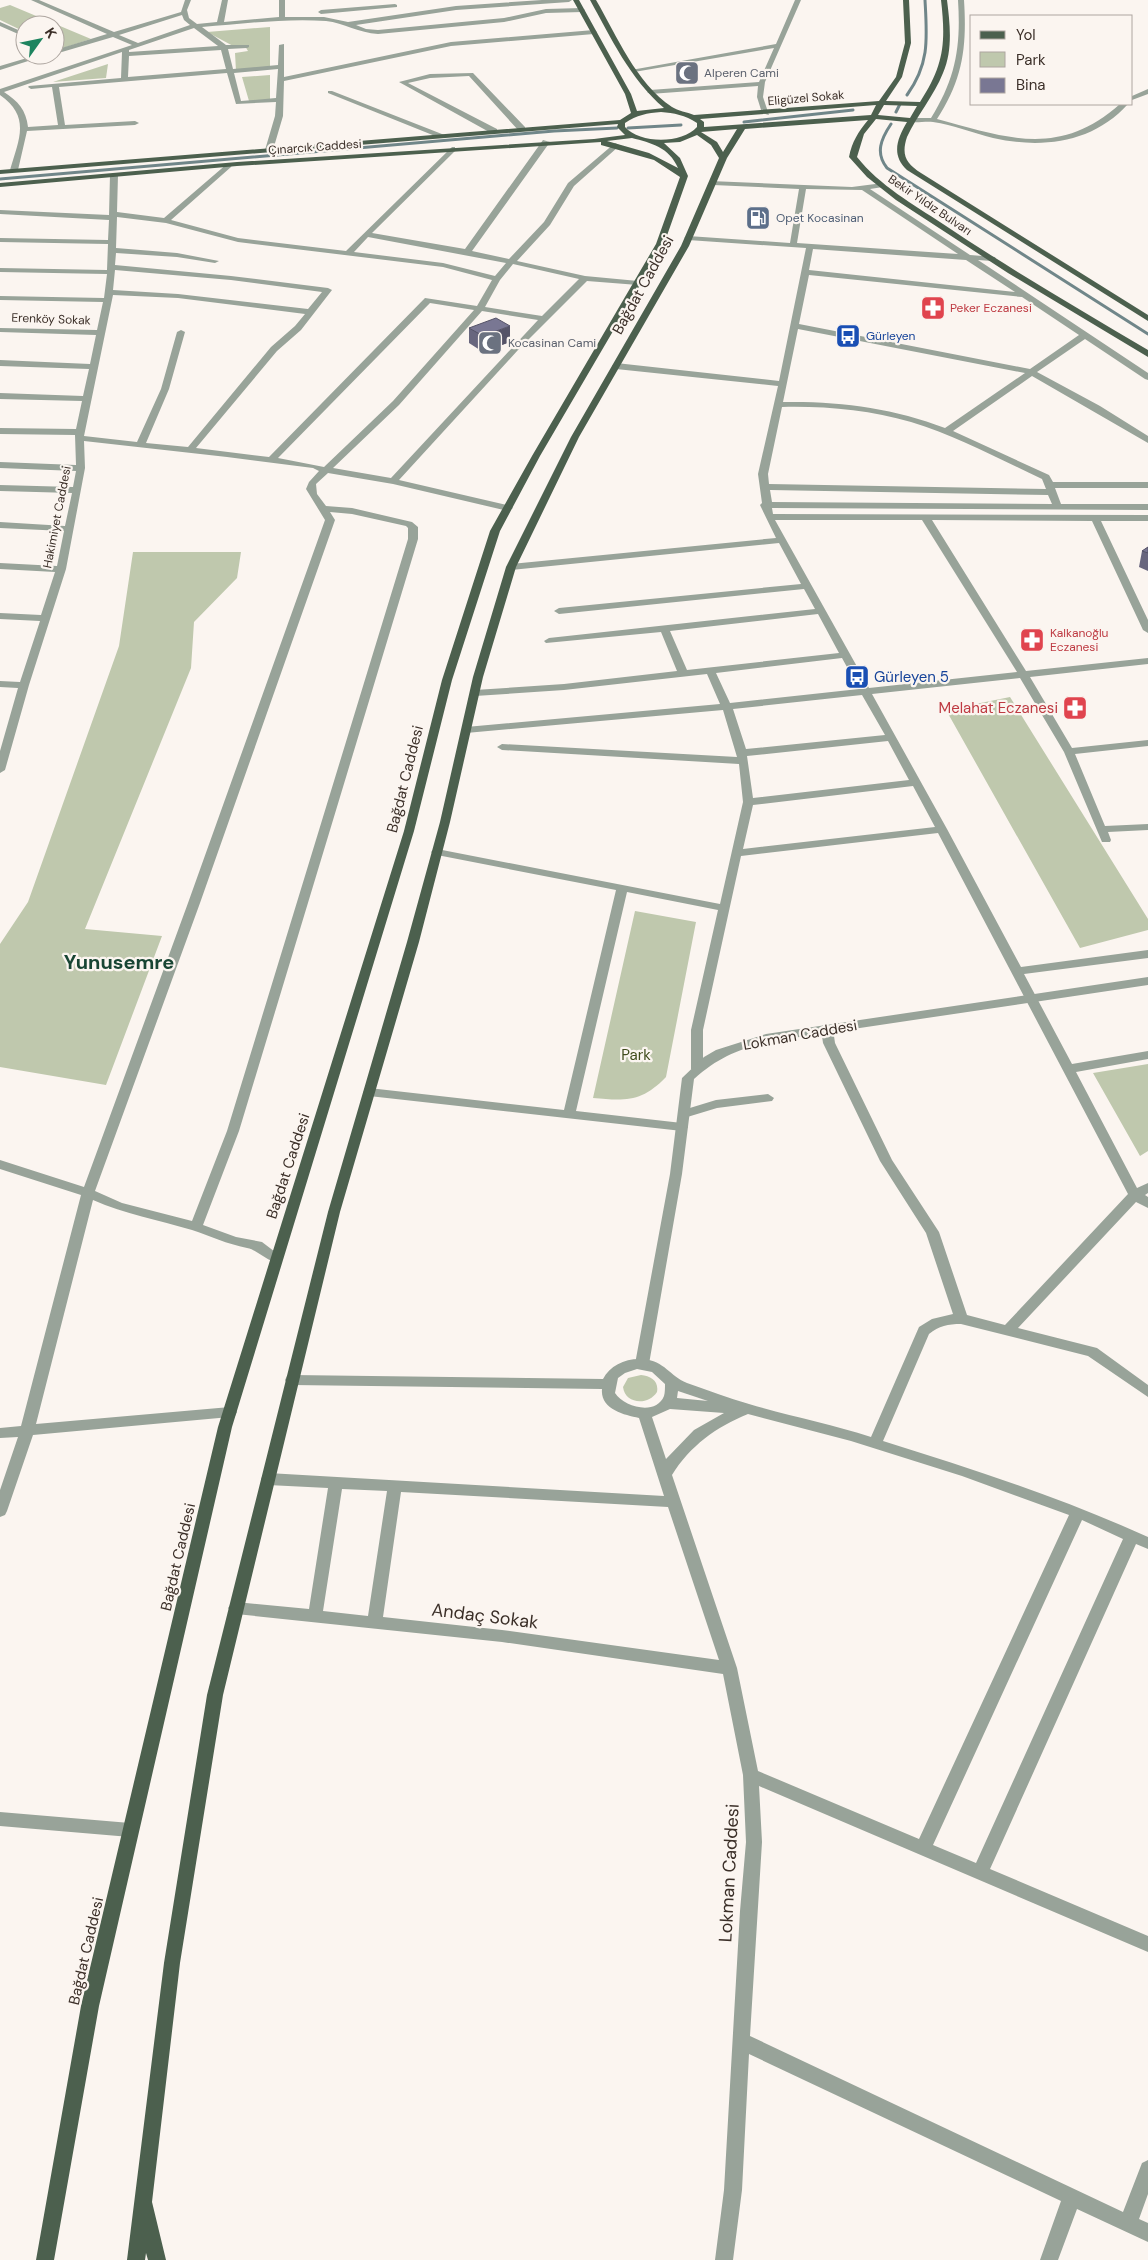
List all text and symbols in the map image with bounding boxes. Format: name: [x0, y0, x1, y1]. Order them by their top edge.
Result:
north arrow: [15, 15, 65, 65]
legend: [970, 15, 1133, 105]
text: K: [41, 24, 61, 42]
text: Yol: [1016, 25, 1036, 45]
text: Park: [1016, 50, 1046, 70]
mosque icon: Alperen Cami: [674, 60, 700, 86]
place label: Alperen Cami: [704, 65, 779, 81]
text: Bina: [1016, 75, 1045, 95]
street label: Eligüzel Sokak: [767, 87, 845, 109]
street label: Çınarcık Caddesi: [268, 136, 362, 158]
street label: Bekir Yıldız Bulvarı: [885, 171, 975, 239]
fuel station icon: Opet Kocasinan: [745, 205, 771, 231]
place label: Opet Kocasinan: [776, 210, 864, 226]
street label: Bağdat Caddesi: [608, 232, 678, 338]
pharmacy icon: Peker Eczanesi: [920, 295, 946, 321]
place label: Peker Eczanesi: [950, 300, 1032, 316]
street label: Erenköy Sokak: [11, 310, 91, 328]
bus stop icon: Gürleyen: [835, 323, 861, 349]
place label: Gürleyen: [866, 328, 916, 344]
mosque icon: Kocasinan Cami: [477, 330, 503, 356]
place label: Kocasinan Cami: [508, 335, 596, 351]
street label: Hakimiyet Caddesi: [39, 464, 75, 569]
place label: Kalkanoğlu Eczanesi: [1050, 625, 1109, 655]
pharmacy icon: Kalkanoğlu Eczanesi: [1019, 627, 1045, 653]
bus stop icon: Gürleyen 5: [844, 664, 870, 690]
place label: Gürleyen 5: [874, 667, 949, 687]
pharmacy icon: Melahat Eczanesi: [1062, 695, 1088, 721]
place label: Melahat Eczanesi: [939, 698, 1058, 718]
street label: Bağdat Caddesi: [382, 723, 428, 835]
district label: Yunusemre: [64, 949, 174, 975]
street label: Lokman Caddesi: [741, 1015, 859, 1055]
park label: Park: [621, 1045, 651, 1065]
street label: Bağdat Caddesi: [262, 1111, 314, 1221]
street label: Bağdat Caddesi: [156, 1501, 200, 1613]
street label: Andaç Sokak: [430, 1598, 540, 1634]
street label: Lokman Caddesi: [713, 1803, 745, 1943]
street label: Bağdat Caddesi: [64, 1895, 108, 2007]

